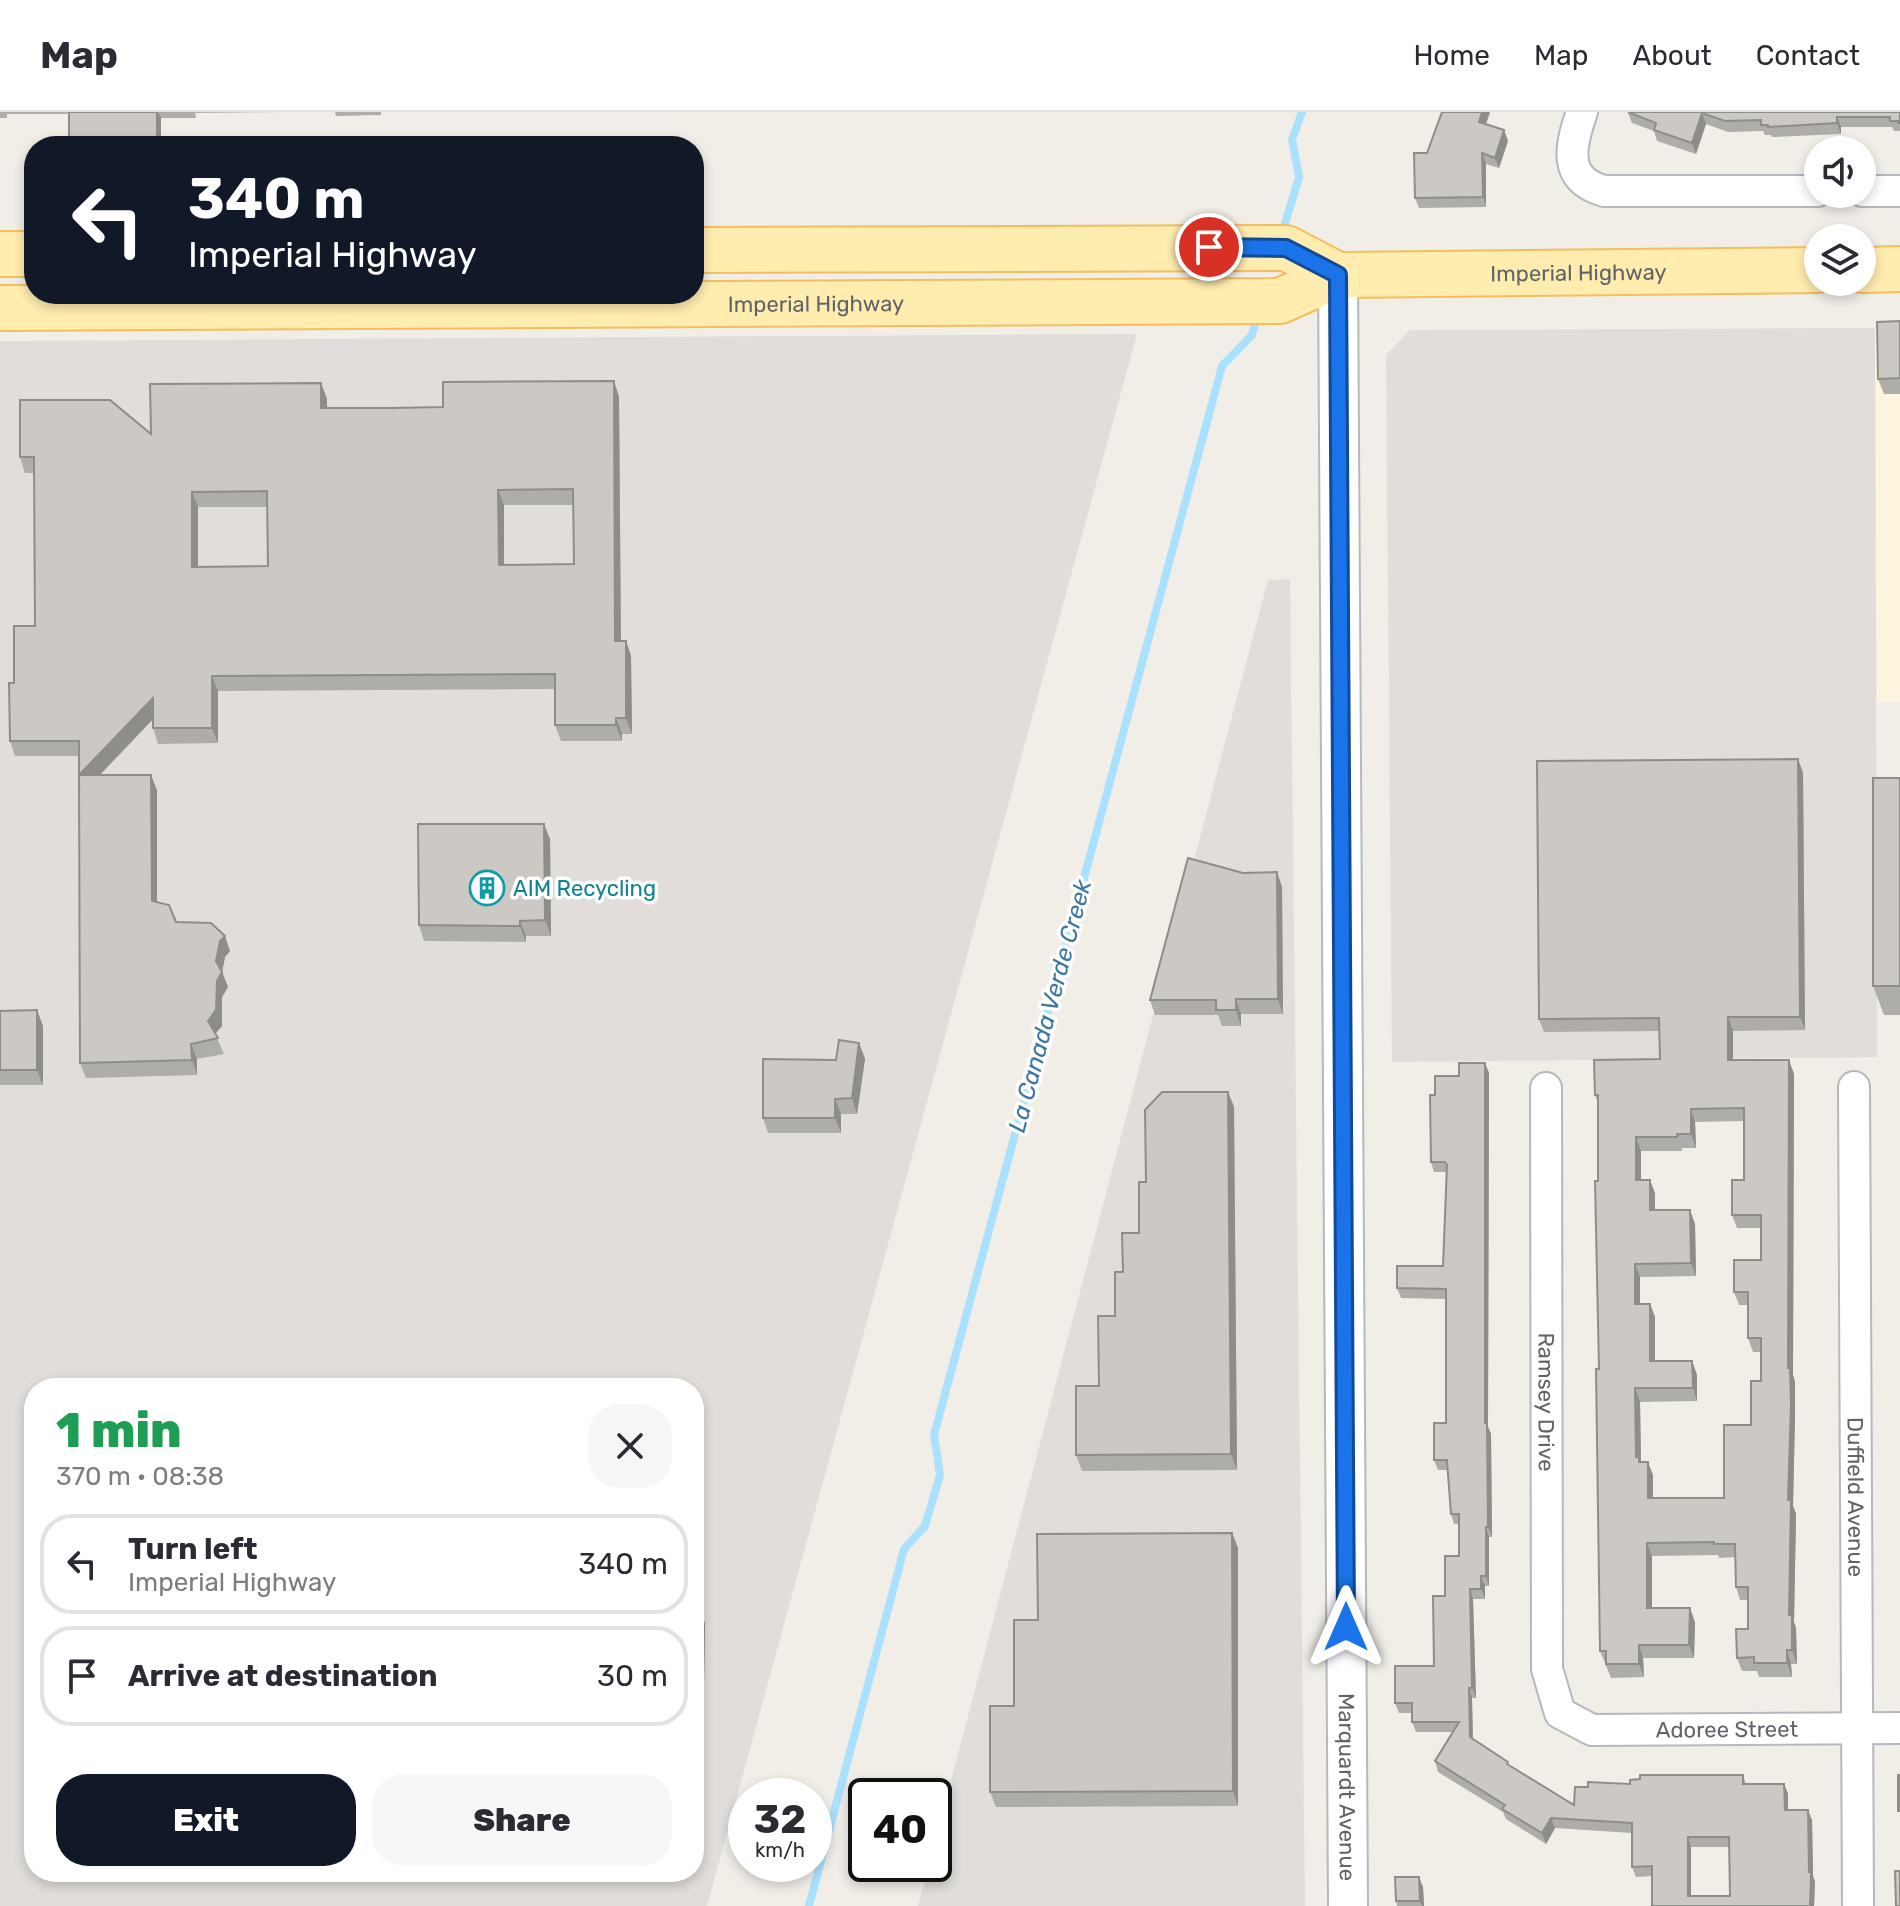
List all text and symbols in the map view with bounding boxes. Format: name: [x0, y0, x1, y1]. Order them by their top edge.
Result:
text: Map: [40, 32, 118, 78]
text: Home: [1413, 39, 1490, 72]
text: Map: [1534, 39, 1588, 72]
text: About: [1632, 39, 1712, 72]
text: Contact: [1756, 39, 1860, 72]
map controls: [1804, 136, 1876, 296]
button: sound: [1804, 136, 1876, 208]
text: 340 m: [188, 166, 364, 232]
icon: left: [56, 168, 160, 272]
pin: [1175, 213, 1243, 281]
button: layers: [1804, 224, 1876, 296]
icon: arrive: [1187, 225, 1231, 269]
text: Imperial Highway: [188, 233, 477, 276]
street label: Imperial Highway: [1490, 259, 1667, 287]
street label: Imperial Highway: [728, 290, 904, 318]
building icon: AIM Recycling: [468, 869, 506, 907]
place label: AIM Recycling: [513, 875, 656, 902]
water label: La Canada Verde Creek: [1003, 876, 1097, 1135]
street label: Ramsey Drive: [1532, 1332, 1560, 1472]
text: 1 min: [56, 1402, 182, 1459]
button: close: [588, 1404, 672, 1488]
street label: Duffield Avenue: [1842, 1417, 1869, 1577]
text: 370 m · 08:38: [56, 1461, 224, 1492]
text: Turn left: [128, 1531, 258, 1567]
icon: left: [60, 1542, 104, 1586]
text: 340 m: [578, 1546, 668, 1582]
text: Imperial Highway: [128, 1567, 336, 1598]
position arrow: [1304, 1585, 1388, 1669]
icon: arrive: [60, 1654, 104, 1698]
text: Arrive at destination: [128, 1658, 438, 1694]
text: 30 m: [597, 1658, 668, 1694]
street label: Marquardt Avenue: [1333, 1693, 1361, 1881]
street label: Adoree Street: [1656, 1716, 1798, 1744]
button: Exit: [56, 1774, 356, 1866]
button: Share: [372, 1774, 672, 1866]
speed limit sign: 40: [848, 1778, 952, 1882]
text: 32: [754, 1796, 806, 1843]
text: km/h: [755, 1838, 805, 1862]

